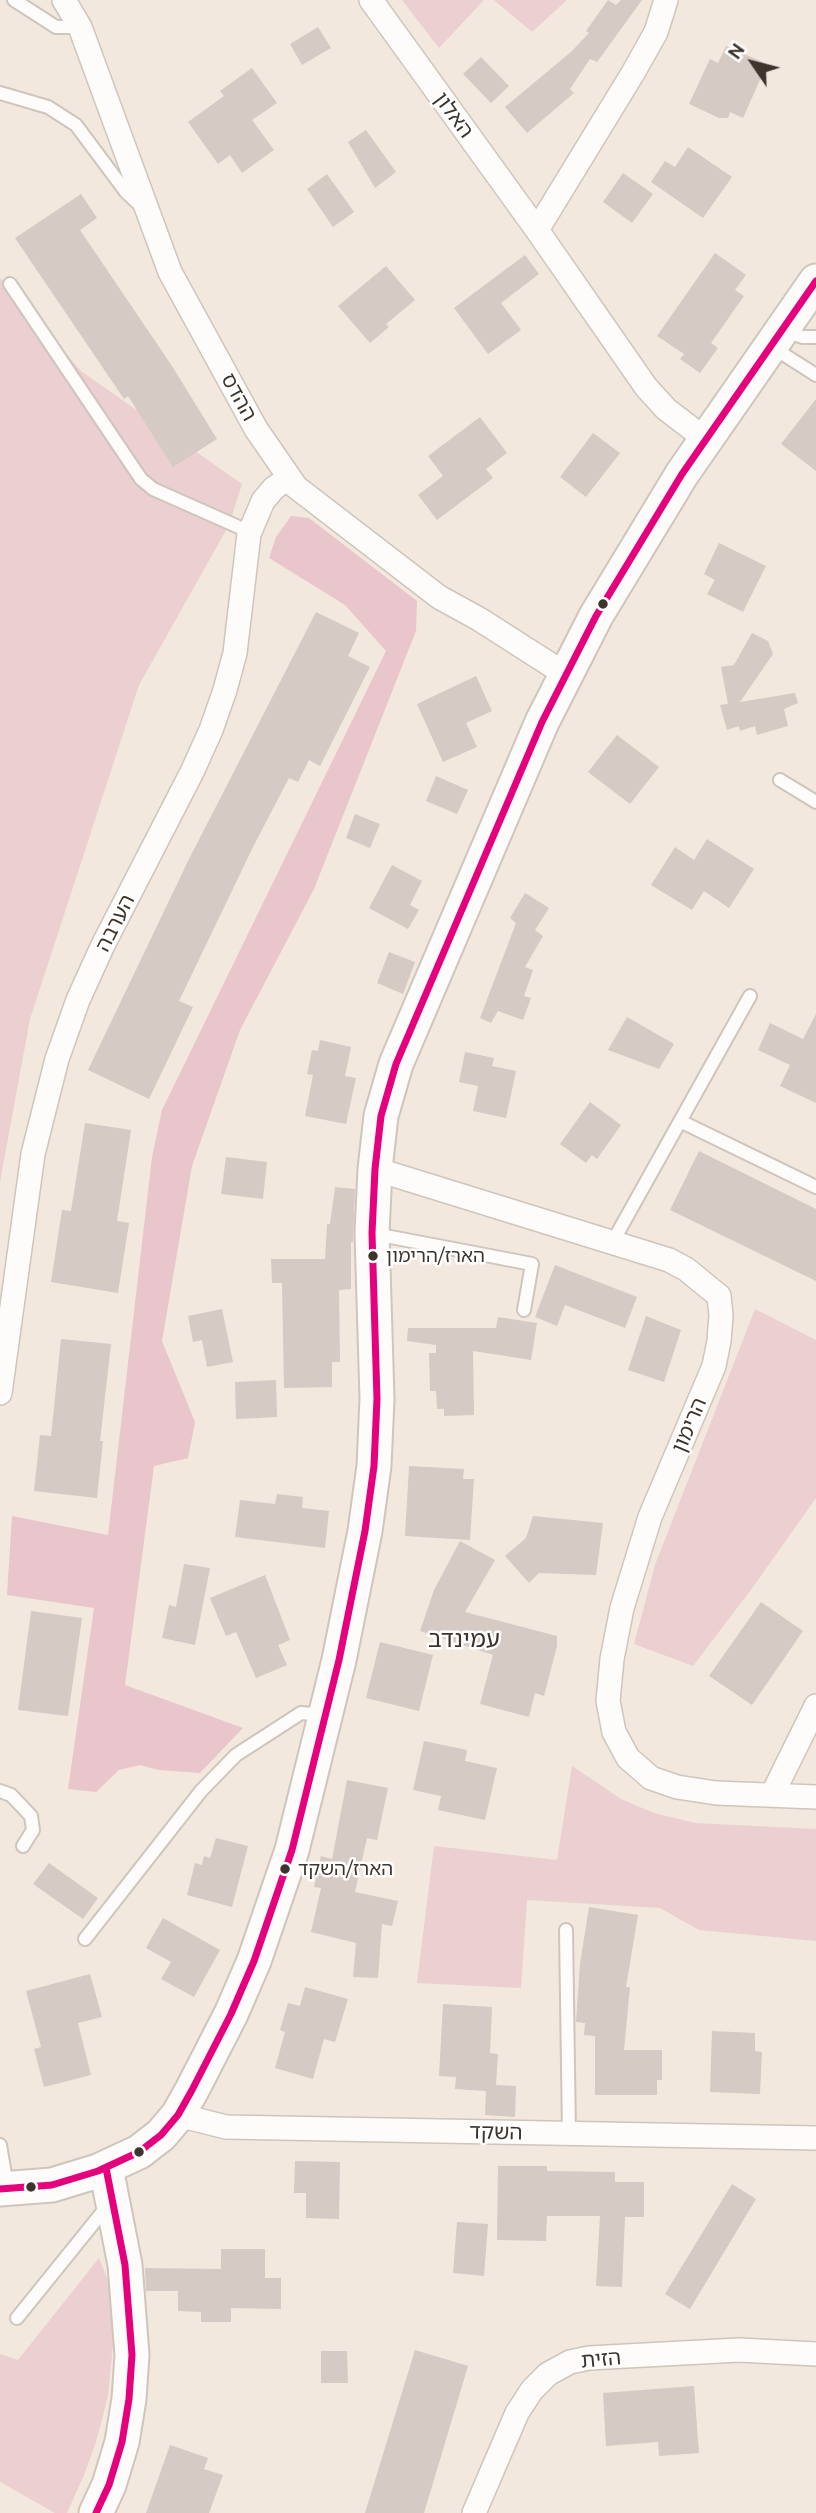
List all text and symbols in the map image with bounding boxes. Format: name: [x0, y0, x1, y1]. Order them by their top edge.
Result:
north arrow: [718, 28, 788, 98]
text: N: [723, 39, 749, 63]
street label: האלון: [429, 87, 479, 143]
street label: ההדס: [216, 369, 262, 425]
unlabelled marker: [596, 597, 610, 611]
street label: הערבה: [90, 890, 140, 956]
place label: הארז/הרימון: [386, 1245, 485, 1267]
marker: הארז/הרימון: [366, 1249, 380, 1263]
street label: הרימון: [666, 1394, 712, 1456]
district label: עמינדב: [428, 1625, 500, 1653]
place label: הארז/השקד: [298, 1858, 393, 1880]
marker: הארז/השקד: [278, 1862, 292, 1876]
street label: השקד: [469, 2119, 523, 2145]
unlabelled marker: [132, 2145, 146, 2159]
unlabelled marker: [24, 2180, 38, 2194]
street label: הזית: [580, 2345, 622, 2373]

